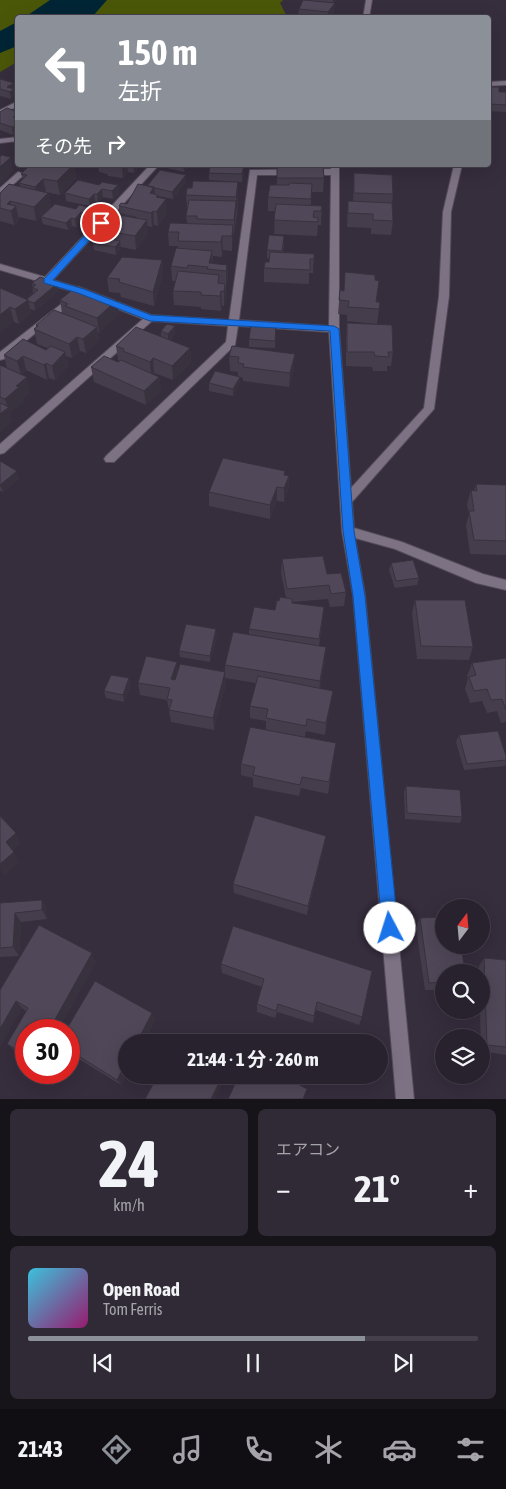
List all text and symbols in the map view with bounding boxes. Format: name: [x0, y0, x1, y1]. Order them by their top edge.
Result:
text: 150 m: [118, 32, 197, 72]
icon: left: [35, 35, 100, 100]
text: 左折: [118, 78, 162, 104]
icon: right: [102, 130, 130, 158]
text: その先: [35, 135, 92, 157]
pin: [80, 202, 122, 244]
icon: arrive: [87, 209, 115, 237]
north arrow: [435, 899, 490, 954]
map controls: [435, 899, 490, 1084]
position arrow: [363, 901, 415, 953]
button: search: [435, 964, 490, 1019]
speed limit sign: 30: [15, 1019, 80, 1084]
button: layers: [435, 1029, 490, 1084]
text: 21:44 · 1 分 · 260 m: [187, 1048, 319, 1070]
text: 24: [98, 1126, 160, 1201]
text: エアコン: [276, 1140, 340, 1158]
text: 21°: [354, 1167, 400, 1210]
text: −: [276, 1172, 291, 1204]
text: +: [463, 1172, 478, 1204]
text: km/h: [113, 1196, 145, 1214]
text: Open Road: [103, 1278, 180, 1300]
text: Tom Ferris: [103, 1300, 162, 1318]
icon: previous: [89, 1349, 117, 1377]
icon: pause: [239, 1349, 267, 1377]
icon: next: [389, 1349, 417, 1377]
icon: directions: [99, 1432, 134, 1467]
icon: music: [170, 1432, 205, 1467]
icon: phone: [241, 1432, 276, 1467]
icon: climate: [311, 1432, 346, 1467]
icon: car: [382, 1432, 417, 1467]
icon: filters: [453, 1432, 488, 1467]
text: 21:43: [18, 1436, 63, 1462]

